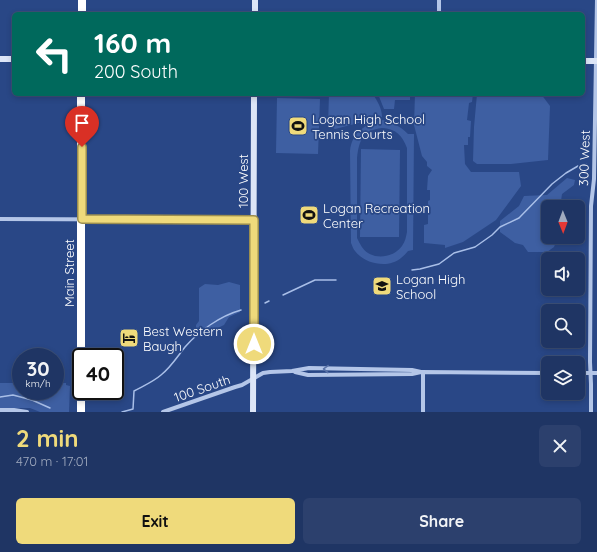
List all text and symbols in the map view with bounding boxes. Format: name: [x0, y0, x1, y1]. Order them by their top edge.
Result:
text: 160 m: [94, 25, 171, 60]
icon: left: [28, 28, 80, 80]
text: 200 South: [94, 60, 178, 83]
pin: [65, 106, 99, 147]
place label: Logan High School Tennis Courts: [312, 111, 425, 142]
icon: arrive: [71, 112, 93, 134]
sports icon: Logan High School Tennis Courts: [287, 115, 309, 137]
street label: 300 West: [575, 130, 593, 186]
street label: 100 West: [235, 154, 251, 208]
place label: Logan Recreation Center: [323, 200, 430, 231]
north arrow: [541, 200, 585, 244]
map controls: [541, 200, 585, 400]
sports icon: Logan Recreation Center: [298, 204, 320, 226]
street label: Main Street: [61, 239, 77, 307]
button: sound: [541, 252, 585, 296]
place label: Logan High School: [396, 271, 465, 302]
school or university icon: Logan High School: [371, 275, 393, 297]
button: search: [541, 304, 585, 348]
place label: Best Western Baugh: [143, 323, 223, 354]
position arrow: [233, 323, 275, 365]
hotel icon: Best Western Baugh: [118, 327, 140, 349]
speed limit sign: 40: [72, 348, 124, 400]
text: 30: [26, 356, 50, 381]
button: layers: [541, 356, 585, 400]
one-way arrow: [323, 365, 329, 373]
street label: 100 South: [172, 371, 232, 405]
text: km/h: [25, 377, 51, 390]
text: 2 min: [16, 423, 78, 453]
button: close: [539, 425, 581, 467]
text: 470 m · 17:01: [16, 453, 88, 469]
button: Exit: [16, 498, 295, 544]
button: Share: [303, 498, 581, 544]

